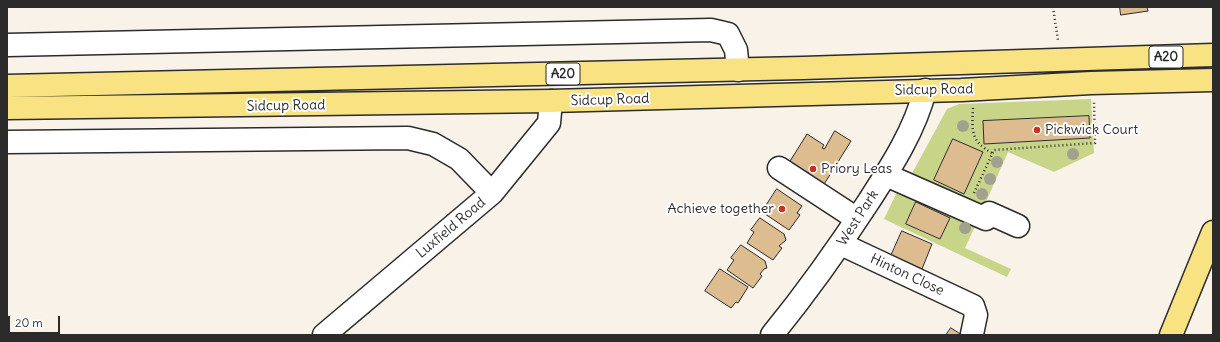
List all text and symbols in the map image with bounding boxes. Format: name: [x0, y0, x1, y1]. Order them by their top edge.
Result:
road number: A20: [1149, 46, 1183, 68]
road number: A20: [546, 63, 580, 85]
street label: Sidcup Road: [895, 81, 973, 99]
street label: Sidcup Road: [570, 90, 650, 110]
street label: Sidcup Road: [247, 97, 325, 115]
place label: Pickwick Court: [1045, 122, 1138, 138]
marker: Pickwick Court: [1032, 125, 1042, 135]
place label: Priory Leas: [821, 161, 892, 177]
marker: Priory Leas: [808, 164, 818, 174]
street label: West Park: [834, 187, 882, 249]
street label: Luxfield Road: [413, 194, 489, 262]
place label: Achieve together: [667, 201, 774, 217]
marker: Achieve together: [777, 204, 787, 214]
street label: Hinton Close: [868, 251, 946, 299]
scale bar: [10, 308, 62, 334]
text: 20 m: [15, 315, 43, 330]

